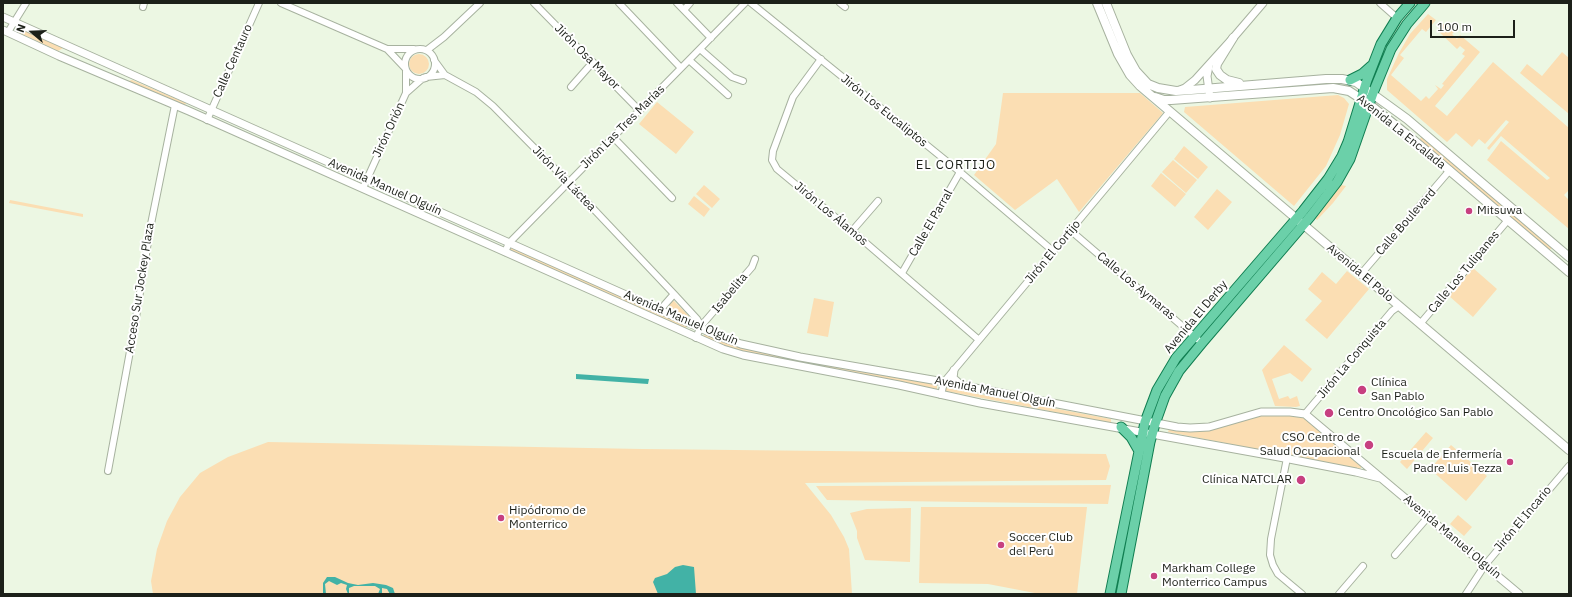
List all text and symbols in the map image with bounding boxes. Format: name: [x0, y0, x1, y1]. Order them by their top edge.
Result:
north arrow: [12, 12, 52, 52]
scale bar: [1432, 12, 1517, 38]
text: 100 m: [1437, 19, 1472, 34]
street label: Jirón Osa Mayor: [551, 21, 623, 93]
text: N: [13, 22, 29, 34]
street label: Calle Centauro: [210, 22, 256, 100]
street label: Jirón Los Eucaliptos: [838, 72, 930, 150]
street label: Jirón Las Tres Marías: [578, 82, 668, 172]
street label: Avenida La Encalada: [1354, 92, 1448, 172]
street label: Jirón Orión: [370, 100, 408, 160]
street label: Jirón Vía Láctea: [529, 143, 599, 215]
street label: Avenida Manuel Olguín: [326, 155, 444, 219]
district label: EL CORTIJO: [916, 157, 996, 173]
street label: Jirón Los Álamos: [791, 179, 871, 249]
street label: Calle Boulevard: [1373, 185, 1439, 259]
street label: Calle El Parral: [906, 187, 956, 259]
place label: Mitsuwa: [1477, 204, 1522, 218]
marker: Mitsuwa: [1464, 206, 1474, 216]
street label: Jirón El Cortijo: [1022, 217, 1084, 287]
street label: Acceso Sur Jockey Plaza: [123, 222, 157, 354]
street label: Calle Los Tulipanes: [1425, 228, 1503, 316]
street label: Avenida El Polo: [1324, 241, 1396, 305]
street label: Calle Los Aymaras: [1094, 249, 1178, 323]
street label: Isabelita: [709, 270, 751, 316]
street label: Avenida El Derby: [1161, 278, 1231, 356]
street label: Avenida Manuel Olguín: [622, 287, 740, 349]
street label: Jirón La Conquista: [1315, 316, 1389, 402]
street label: Avenida Manuel Olguín: [933, 373, 1057, 411]
place label: Clínica San Pablo: [1371, 376, 1425, 404]
marker: Clínica San Pablo: [1356, 384, 1368, 396]
place label: Centro Oncológico San Pablo: [1338, 406, 1493, 420]
marker: Centro Oncológico San Pablo: [1323, 407, 1335, 419]
place label: CSO Centro de Salud Ocupacional: [1260, 431, 1360, 459]
marker: CSO Centro de Salud Ocupacional: [1363, 439, 1375, 451]
place label: Escuela de Enfermería Padre Luis Tezza: [1381, 448, 1502, 476]
marker: Escuela de Enfermería Padre Luis Tezza: [1505, 457, 1515, 467]
place label: Clínica NATCLAR: [1202, 473, 1292, 487]
marker: Clínica NATCLAR: [1295, 474, 1307, 486]
street label: Jirón El Incario: [1491, 483, 1555, 555]
street label: Avenida Manuel Olguín: [1400, 492, 1504, 582]
place label: Hipódromo de Monterrico: [509, 504, 586, 532]
marker: Hipódromo de Monterrico: [496, 513, 506, 523]
place label: Soccer Club del Perú: [1009, 531, 1073, 559]
marker: Soccer Club del Perú: [996, 540, 1006, 550]
place label: Markham College Monterrico Campus: [1162, 562, 1267, 590]
marker: Markham College Monterrico Campus: [1149, 571, 1159, 581]

